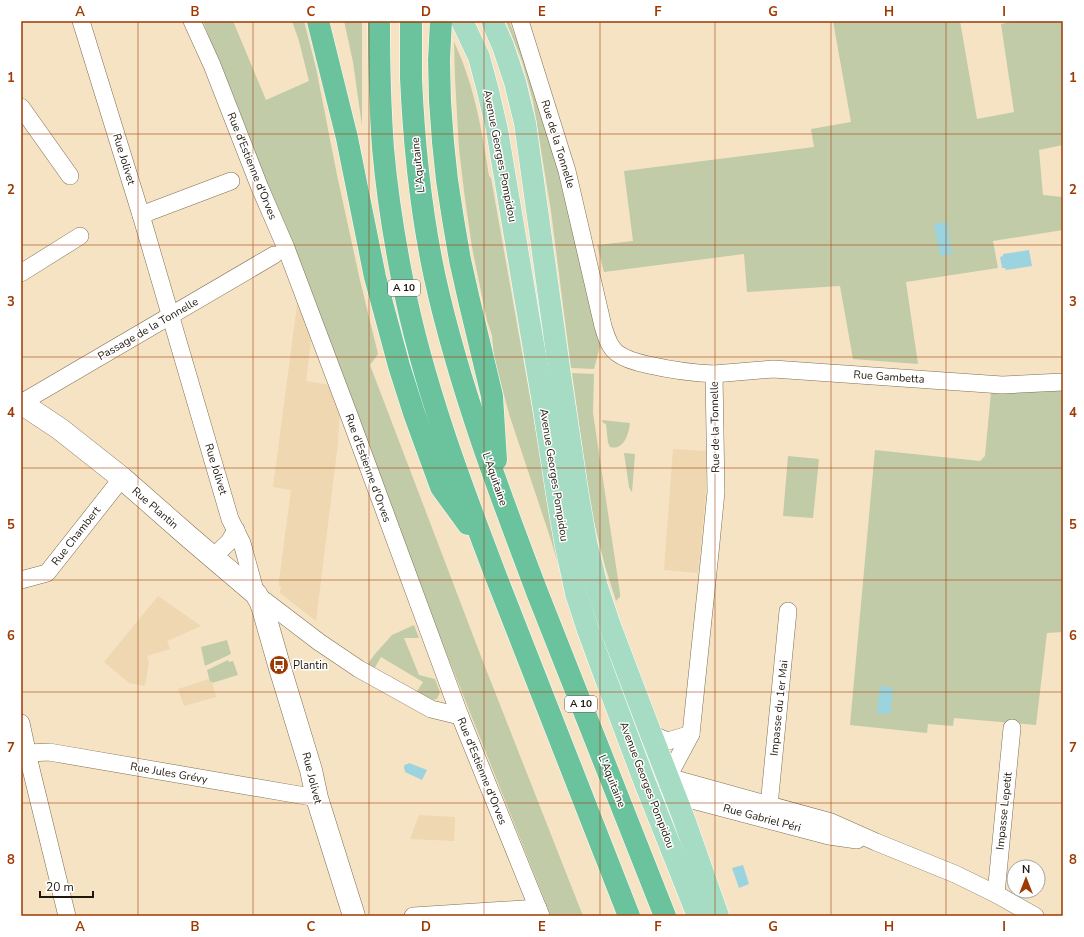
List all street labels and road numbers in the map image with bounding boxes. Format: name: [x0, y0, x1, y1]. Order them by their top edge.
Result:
street label: Avenue Georges Pompidou: [480, 89, 520, 223]
street label: Rue de la Tonnelle: [537, 98, 579, 190]
street label: Rue d'Estienne d'Orves: [224, 110, 280, 222]
street label: Rue Jolivet: [109, 131, 139, 187]
street label: L'Aquitaine: [408, 136, 428, 194]
road number: A 10: [388, 280, 420, 296]
street label: Passage de la Tonnelle: [95, 294, 201, 364]
street label: Rue Gambetta: [853, 367, 925, 387]
street label: Rue de la Tonnelle: [707, 381, 723, 473]
street label: Avenue Georges Pompidou: [536, 407, 572, 543]
street label: Rue d'Estienne d'Orves: [341, 412, 395, 524]
street label: Rue Jolivet: [201, 441, 231, 497]
street label: L'Aquitaine: [479, 450, 511, 508]
street label: Rue Plantin: [129, 484, 181, 532]
street label: Rue Chambert: [48, 503, 104, 569]
street label: Impasse du 1er Mai: [767, 659, 791, 757]
road number: A 10: [565, 696, 597, 712]
street label: Rue d'Estienne d'Orves: [454, 715, 510, 827]
street label: Avenue Georges Pompidou: [616, 720, 678, 850]
street label: Rue Jolivet: [298, 750, 326, 806]
street label: L'Aquitaine: [595, 752, 629, 810]
street label: Rue Jules Grévy: [129, 759, 209, 787]
street label: Impasse Lepetit: [992, 771, 1016, 851]
street label: Rue Gabriel Péri: [721, 800, 803, 836]

